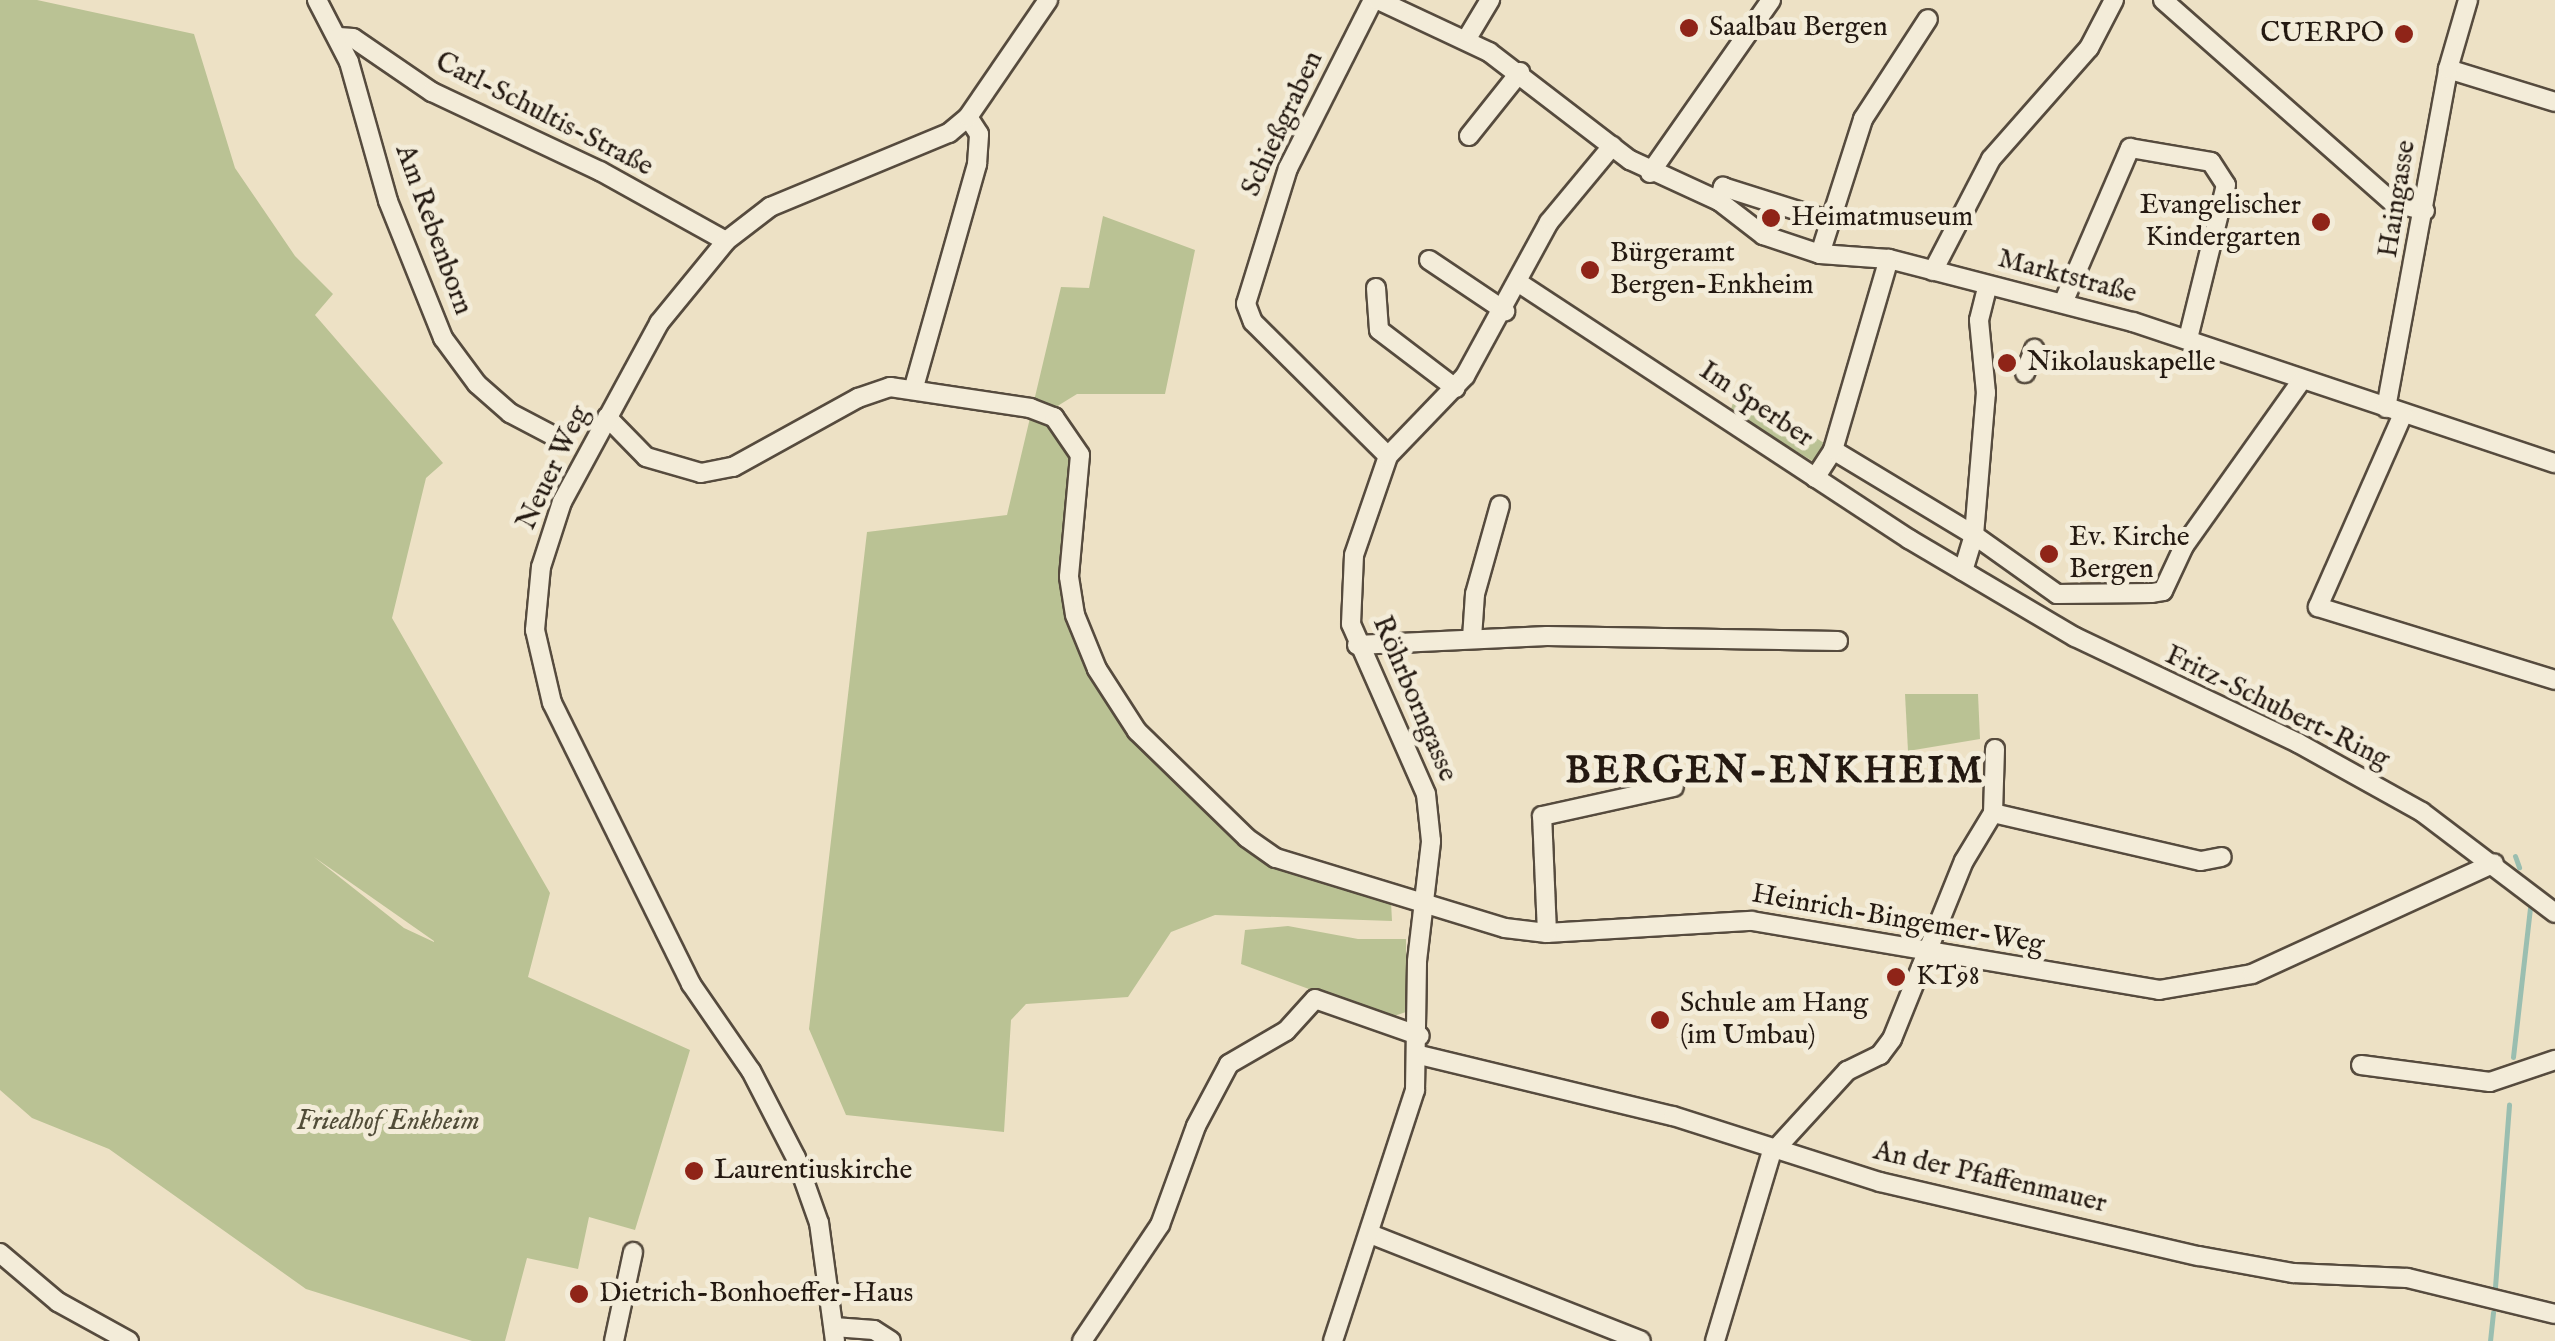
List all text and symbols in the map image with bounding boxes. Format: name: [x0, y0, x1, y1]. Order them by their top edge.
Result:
place label: Saalbau Bergen: [1709, 11, 1888, 45]
marker: Saalbau Bergen: [1678, 17, 1700, 39]
place label: CUERPO: [2260, 17, 2384, 51]
marker: CUERPO: [2393, 23, 2415, 45]
street label: Carl-Schultis-Straße: [429, 46, 659, 184]
street label: Schießgraben: [1235, 46, 1331, 202]
street label: Haingasse: [2372, 138, 2424, 260]
street label: Am Rebenborn: [387, 140, 479, 320]
place label: Evangelischer Kindergarten: [2139, 189, 2301, 255]
place label: Heimatmuseum: [1791, 201, 1973, 235]
marker: Heimatmuseum: [1760, 207, 1782, 229]
marker: Evangelischer Kindergarten: [2310, 211, 2332, 233]
place label: Bürgeramt Bergen-Enkheim: [1610, 237, 1814, 303]
street label: Marktstraße: [1994, 242, 2140, 312]
marker: Bürgeramt Bergen-Enkheim: [1579, 259, 1601, 281]
place label: Nikolauskapelle: [2027, 346, 2215, 380]
marker: Nikolauskapelle: [1996, 352, 2018, 374]
street label: Im Sperber: [1692, 355, 1820, 455]
street label: Neuer Weg: [511, 400, 597, 536]
place label: Ev. Kirche Bergen: [2069, 521, 2190, 587]
marker: Ev. Kirche Bergen: [2038, 543, 2060, 565]
street label: Röhrborngasse: [1364, 611, 1464, 787]
street label: Fritz-Schubert-Ring: [2159, 639, 2395, 777]
district label: BERGEN-ENKHEIM: [1565, 750, 1985, 796]
street label: Heinrich-Bingemer-Weg: [1749, 878, 2047, 962]
place label: KT98: [1916, 960, 1980, 994]
marker: KT98: [1885, 966, 1907, 988]
place label: Schule am Hang (im Umbau): [1680, 987, 1868, 1053]
marker: Schule am Hang (im Umbau): [1649, 1009, 1671, 1031]
park label: Friedhof Enkheim: [296, 1105, 480, 1139]
street label: An der Pfaffenmauer: [1870, 1135, 2110, 1221]
place label: Laurentiuskirche: [714, 1154, 912, 1188]
marker: Laurentiuskirche: [683, 1160, 705, 1182]
place label: Dietrich-Bonhoeffer-Haus: [599, 1277, 913, 1311]
marker: Dietrich-Bonhoeffer-Haus: [568, 1283, 590, 1305]

